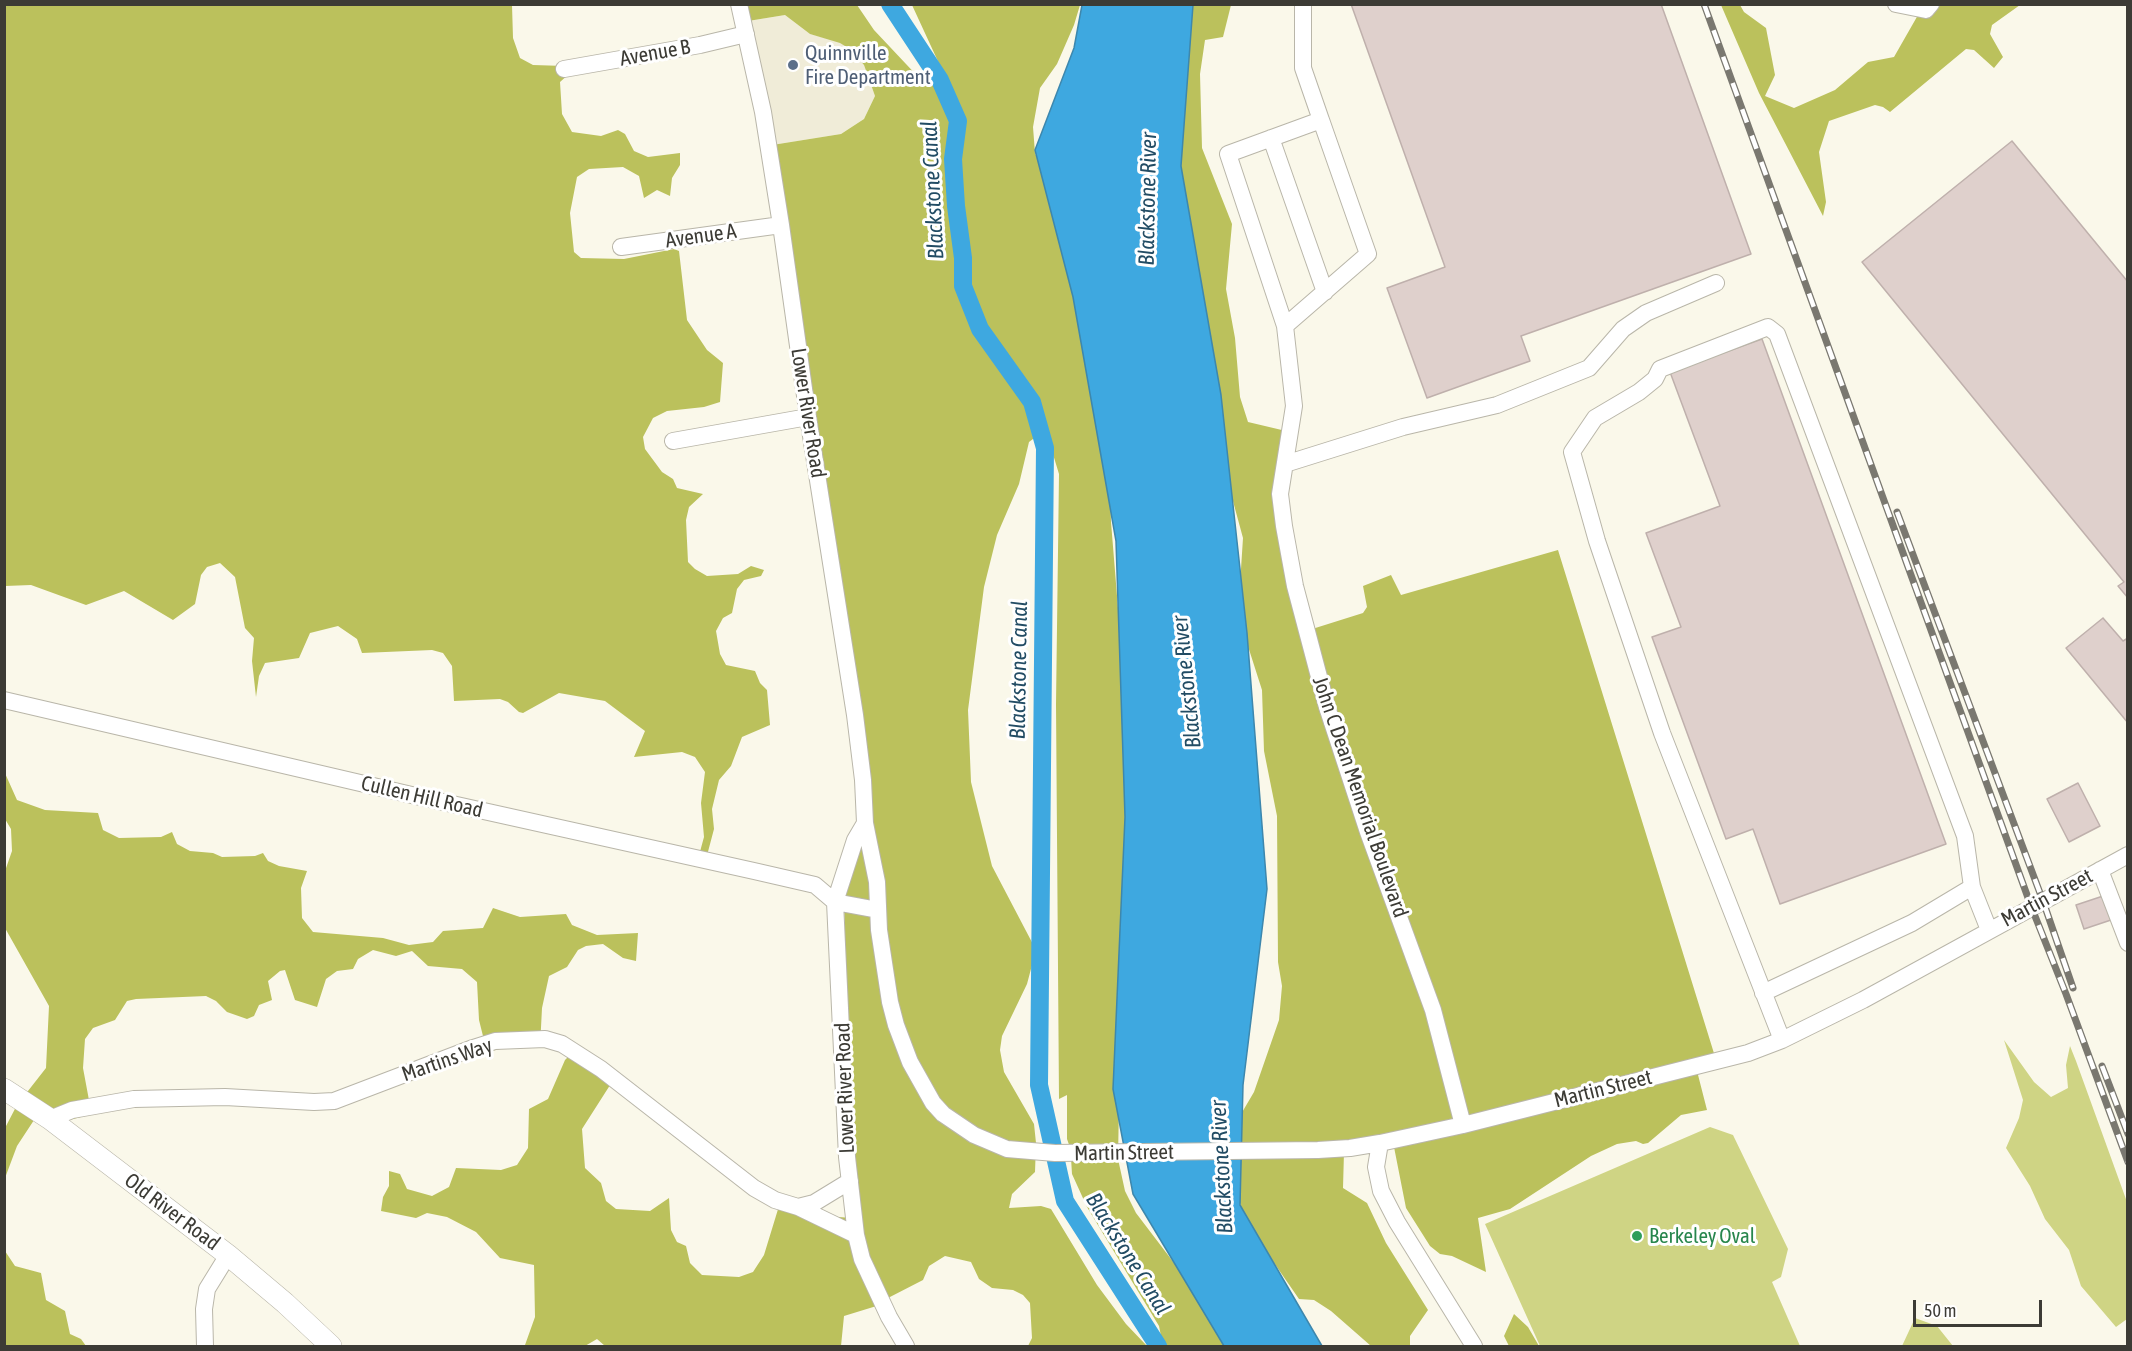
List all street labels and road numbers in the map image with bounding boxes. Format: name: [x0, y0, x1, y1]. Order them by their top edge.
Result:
street label: Avenue B: [618, 34, 692, 72]
street label: Avenue A: [664, 219, 738, 253]
street label: Lower River Road: [785, 346, 831, 480]
street label: John C Dean Memorial Boulevard: [1307, 673, 1413, 921]
street label: Cullen Hill Road: [359, 771, 485, 823]
street label: Martin Street: [1997, 863, 2097, 933]
street label: Lower River Road: [830, 1022, 860, 1154]
street label: Martins Way: [398, 1033, 496, 1087]
street label: Martin Street: [1552, 1065, 1654, 1113]
street label: Martin Street: [1074, 1140, 1174, 1166]
street label: Old River Road: [119, 1168, 225, 1256]

